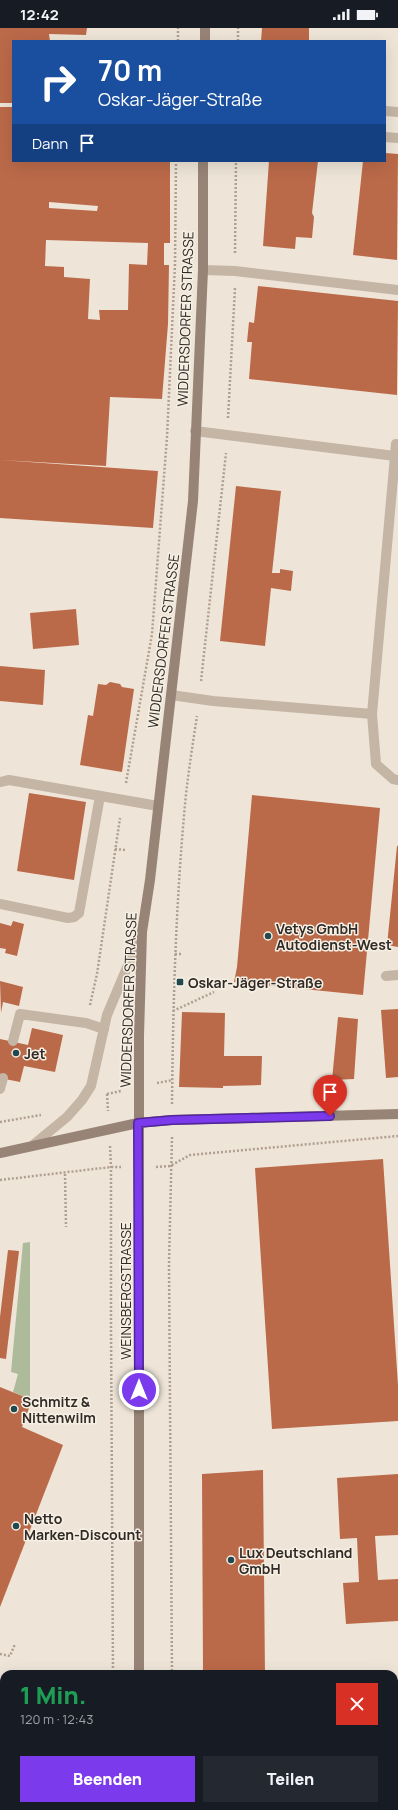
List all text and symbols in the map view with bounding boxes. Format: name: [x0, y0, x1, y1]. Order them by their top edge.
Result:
text: 12:42: [20, 4, 59, 25]
text: 70 m: [98, 51, 162, 89]
icon: right: [32, 56, 84, 108]
text: Oskar-Jäger-Straße: [98, 87, 262, 111]
icon: arrive: [76, 132, 98, 154]
text: Dann: [32, 133, 68, 154]
street label: WIDDERSDORFER STRASSE: [172, 231, 198, 407]
street label: WIDDERSDORFER STRASSE: [143, 553, 183, 729]
street label: WIDDERSDORFER STRASSE: [115, 912, 141, 1088]
place label: Vetys GmbH Autodienst-West: [276, 919, 392, 954]
marker: Vetys GmbH Autodienst-West: [263, 931, 273, 941]
place label: Oskar-Jäger-Straße: [188, 973, 322, 992]
marker: Oskar-Jäger-Straße: [175, 977, 185, 987]
place label: Jet: [24, 1044, 46, 1063]
marker: Jet: [11, 1048, 21, 1058]
pin: [313, 1075, 347, 1116]
icon: arrive: [319, 1081, 341, 1103]
street label: WEINSBERGSTRASSE: [116, 1222, 135, 1360]
position arrow: [118, 1369, 160, 1411]
place label: Schmitz & Nittenwilm: [22, 1392, 96, 1427]
marker: Schmitz & Nittenwilm: [9, 1404, 19, 1414]
place label: Netto Marken-Discount: [24, 1509, 141, 1544]
marker: Netto Marken-Discount: [11, 1521, 21, 1531]
place label: Lux Deutschland GmbH: [239, 1543, 353, 1578]
marker: Lux Deutschland GmbH: [226, 1555, 236, 1565]
text: 1 Min.: [20, 1678, 86, 1711]
button: close: [336, 1683, 378, 1725]
text: 120 m · 12:43: [20, 1710, 93, 1728]
button: Beenden: [20, 1756, 195, 1802]
button: Teilen: [203, 1756, 378, 1802]

